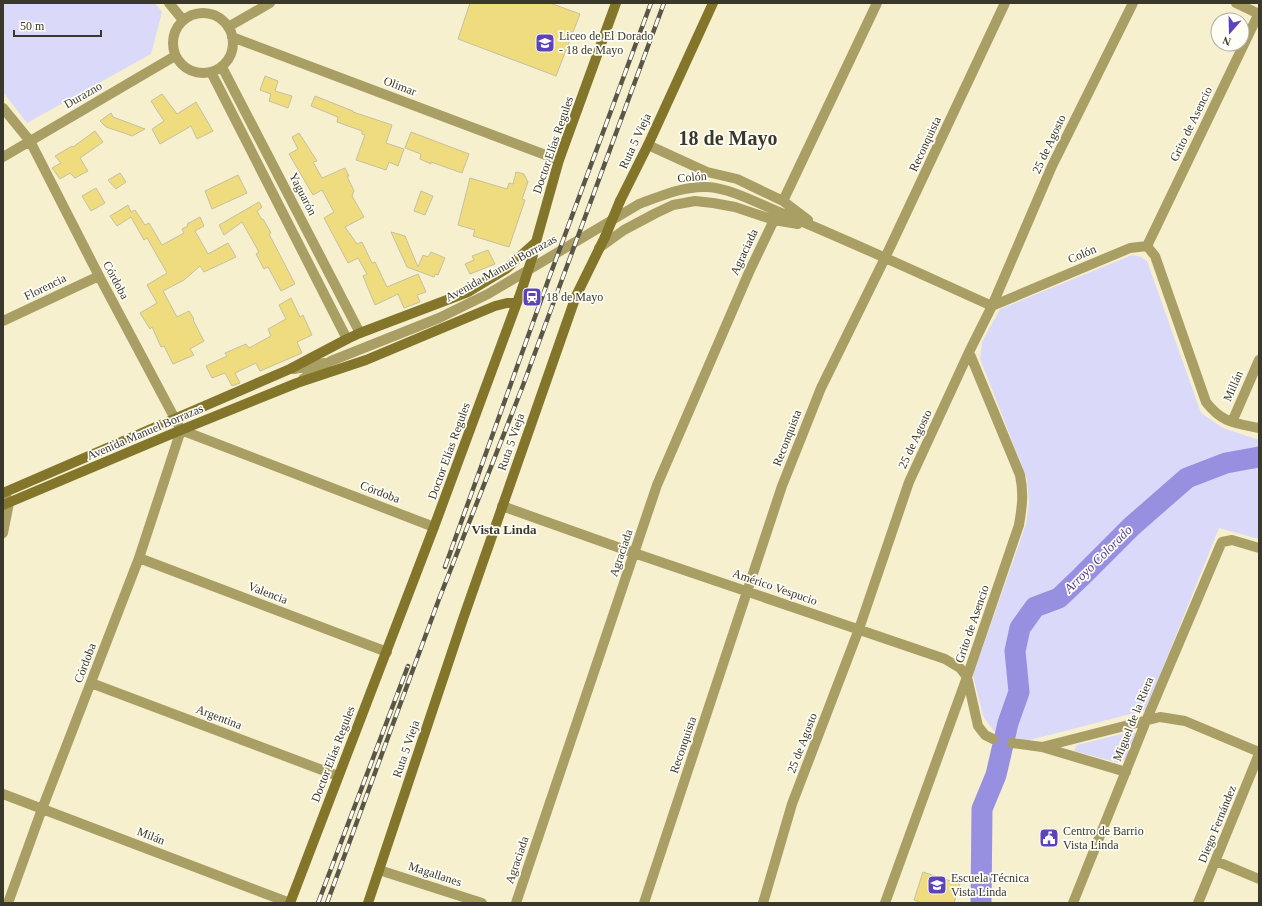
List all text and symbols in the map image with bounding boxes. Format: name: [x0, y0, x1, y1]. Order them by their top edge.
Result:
scale bar: [14, 12, 101, 38]
north arrow: [1210, 12, 1250, 52]
text: 50 m: [20, 19, 45, 33]
place label: Liceo de El Dorado - 18 de Mayo: [559, 29, 653, 57]
school or university icon: Liceo de El Dorado - 18 de Mayo: [534, 32, 556, 54]
text: N: [1221, 34, 1232, 48]
street label: Olimar: [382, 73, 418, 99]
street label: Durazno: [62, 79, 104, 111]
street label: Grito de Asencio: [1167, 84, 1215, 164]
street label: Doctor Elías Regules: [530, 94, 576, 195]
street label: Ruta 5 Vieja: [616, 110, 654, 171]
street label: 25 de Agosto: [1029, 112, 1069, 176]
street label: Reconquista: [906, 114, 944, 174]
district label: 18 de Mayo: [679, 127, 777, 150]
street label: Colón: [677, 169, 707, 185]
street label: Yaguarón: [286, 170, 320, 218]
street label: Agraciada: [727, 226, 761, 277]
street label: Avenida Manuel Borrazas: [443, 231, 559, 304]
street label: Colón: [1066, 242, 1098, 266]
street label: Córdoba: [100, 258, 132, 302]
street label: Florencia: [22, 270, 69, 303]
station icon: 18 de Mayo: [521, 286, 543, 308]
place label: 18 de Mayo: [546, 290, 603, 304]
street label: Millán: [1220, 369, 1246, 403]
street label: Doctor Elías Regules: [425, 400, 473, 501]
street label: Avenida Manuel Borrazas: [85, 401, 206, 463]
street label: Reconquista: [770, 407, 804, 468]
street label: 25 de Agosto: [895, 407, 935, 471]
street label: Ruta 5 Vieja: [495, 411, 528, 473]
street label: Córdoba: [358, 478, 402, 506]
district label: Vista Linda: [472, 522, 537, 537]
water label: Arroyo Colorado: [1060, 522, 1135, 597]
street label: Agraciada: [606, 527, 636, 579]
street label: Américo Vespucio: [731, 566, 819, 608]
street label: Valencia: [246, 579, 290, 607]
street label: Grito de Asencio: [952, 583, 992, 665]
street label: Córdoba: [71, 641, 99, 685]
street label: Miguel de la Riera: [1110, 674, 1157, 763]
street label: Argentina: [194, 702, 244, 732]
street label: Doctor Elías Regules: [308, 704, 358, 804]
street label: 25 de Agosto: [784, 711, 820, 775]
street label: Reconquista: [667, 714, 699, 775]
street label: Ruta 5 Vieja: [390, 718, 423, 780]
street label: Diego Fernández: [1195, 783, 1239, 865]
street label: Milán: [135, 824, 167, 848]
place label: Centro de Barrio Vista Linda: [1063, 824, 1144, 852]
public building icon: Centro de Barrio Vista Linda: [1038, 827, 1060, 849]
street label: Agraciada: [502, 834, 532, 886]
street label: Magallanes: [407, 859, 464, 889]
place label: Escuela Técnica Vista Linda: [951, 871, 1030, 899]
school or university icon: Escuela Técnica Vista Linda: [926, 874, 948, 896]

